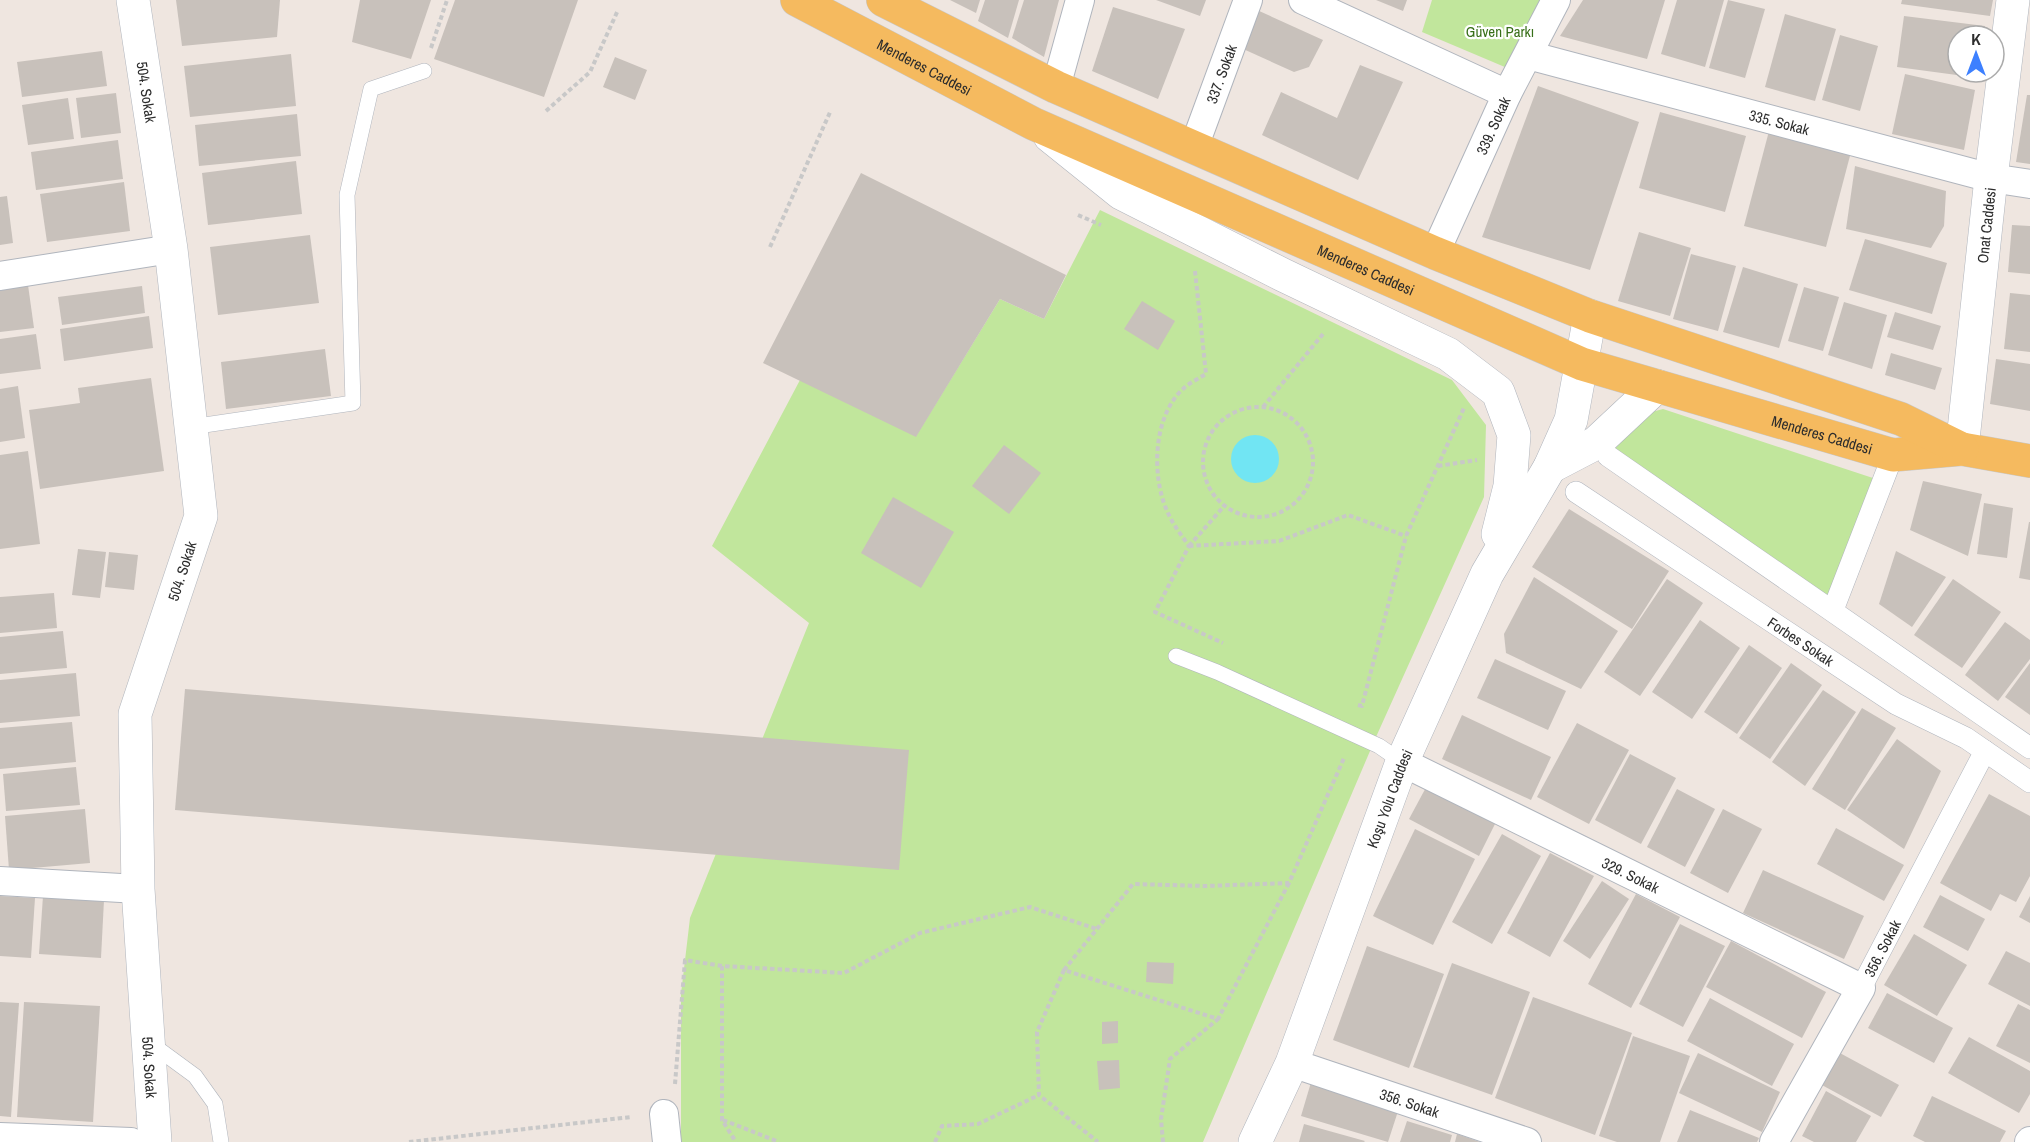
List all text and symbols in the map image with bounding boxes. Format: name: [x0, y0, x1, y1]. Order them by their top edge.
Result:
park label: Güven Parkı: [1466, 21, 1534, 42]
north arrow: [1946, 24, 2006, 84]
text: K: [1971, 28, 1981, 50]
street label: Menderes Caddesi: [874, 33, 976, 100]
street label: 337. Sokak: [1200, 40, 1242, 106]
street label: 504. Sokak: [132, 60, 162, 125]
street label: 339. Sokak: [1470, 92, 1515, 158]
street label: 335. Sokak: [1747, 104, 1813, 140]
street label: Onat Caddesi: [1971, 186, 2000, 264]
street label: Menderes Caddesi: [1314, 239, 1418, 300]
street label: Menderes Caddesi: [1769, 410, 1875, 459]
street label: 504. Sokak: [163, 538, 202, 604]
street label: Forbes Sokak: [1764, 612, 1839, 671]
street label: Koşu Yolu Caddesi: [1361, 745, 1417, 851]
street label: 329. Sokak: [1599, 852, 1664, 898]
street label: 356. Sokak: [1858, 915, 1906, 980]
street label: 504. Sokak: [137, 1036, 163, 1100]
street label: 356. Sokak: [1377, 1083, 1443, 1123]

